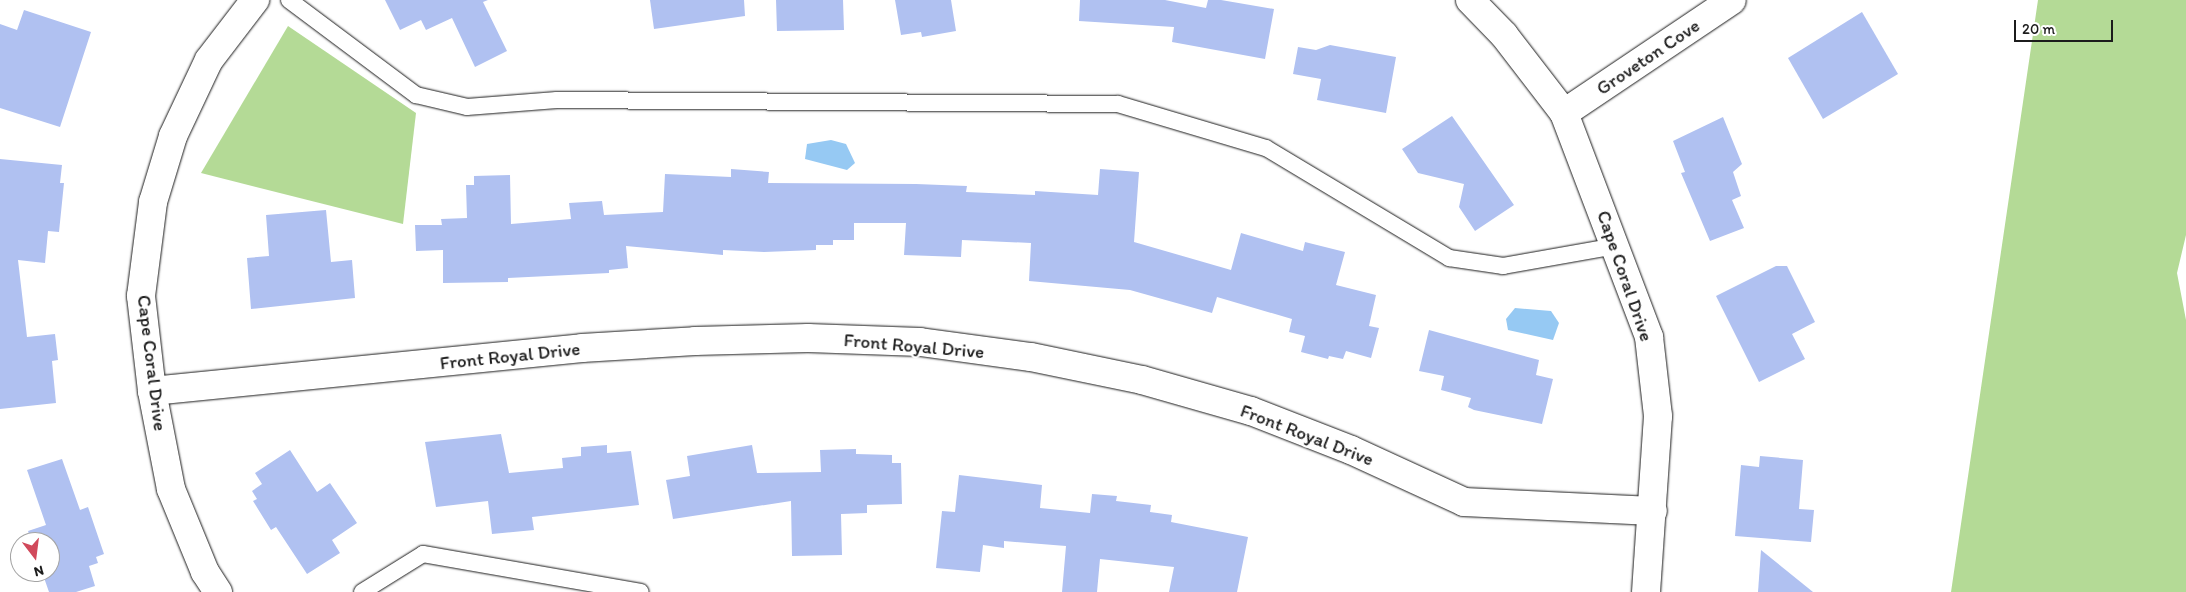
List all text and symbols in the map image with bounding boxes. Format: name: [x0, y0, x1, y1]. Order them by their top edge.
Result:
scale bar: [2016, 10, 2115, 42]
street label: Groveton Cove: [1592, 14, 1704, 100]
text: 20 m: [2022, 20, 2055, 38]
street label: Cape Coral Drive: [1592, 208, 1658, 344]
street label: Cape Coral Drive: [132, 294, 172, 432]
street label: Front Royal Drive: [843, 329, 985, 363]
street label: Front Royal Drive: [439, 337, 581, 375]
street label: Front Royal Drive: [1237, 399, 1377, 471]
north arrow: [10, 532, 60, 582]
text: N: [32, 562, 46, 580]

